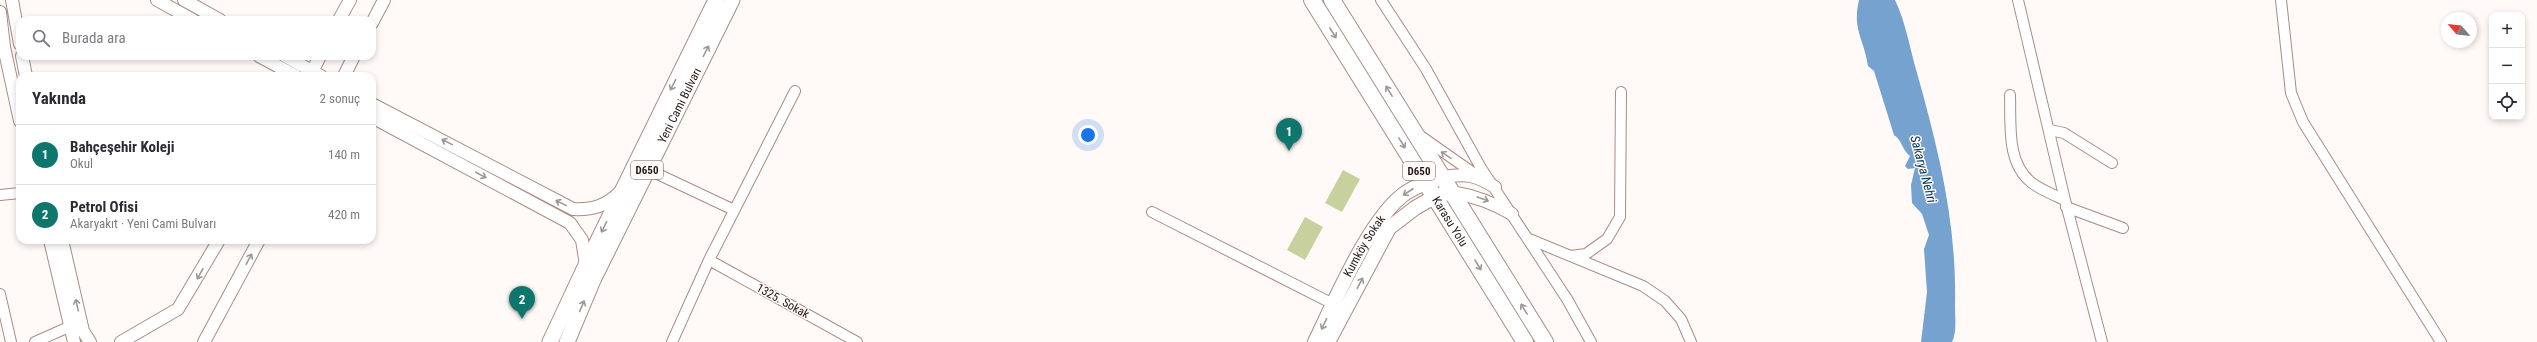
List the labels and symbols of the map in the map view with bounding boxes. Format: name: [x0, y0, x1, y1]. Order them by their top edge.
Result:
north arrow: [2441, 12, 2477, 48]
one-way arrow: [1329, 27, 1337, 39]
one-way arrow: [703, 45, 711, 57]
street label: Yeni Cami Bulvarı: [655, 66, 704, 146]
one-way arrow: [669, 79, 676, 91]
one-way arrow: [1385, 85, 1393, 97]
pin: 1: [1276, 118, 1302, 151]
your location: [1078, 125, 1098, 145]
water label: Sakarya Nehri: [1907, 134, 1940, 204]
one-way arrow: [1398, 137, 1406, 148]
one-way arrow: [441, 138, 453, 146]
one-way arrow: [1441, 151, 1452, 159]
road number: D650: [631, 161, 663, 179]
road number: D650: [1403, 162, 1435, 180]
one-way arrow: [475, 172, 487, 179]
one-way arrow: [1402, 189, 1414, 197]
street label: Karasu Yolu: [1429, 194, 1471, 249]
one-way arrow: [1477, 196, 1489, 204]
one-way arrow: [556, 199, 568, 206]
street label: Kumköy Sokak: [1341, 212, 1388, 279]
one-way arrow: [600, 221, 607, 233]
one-way arrow: [246, 253, 254, 265]
one-way arrow: [1475, 259, 1483, 271]
one-way arrow: [195, 268, 203, 280]
one-way arrow: [1357, 277, 1364, 289]
street label: 1325. Sokak: [754, 281, 812, 322]
pin: 2: [509, 286, 535, 319]
one-way arrow: [73, 299, 81, 312]
one-way arrow: [578, 301, 586, 313]
one-way arrow: [1520, 304, 1528, 315]
one-way arrow: [1320, 318, 1327, 330]

